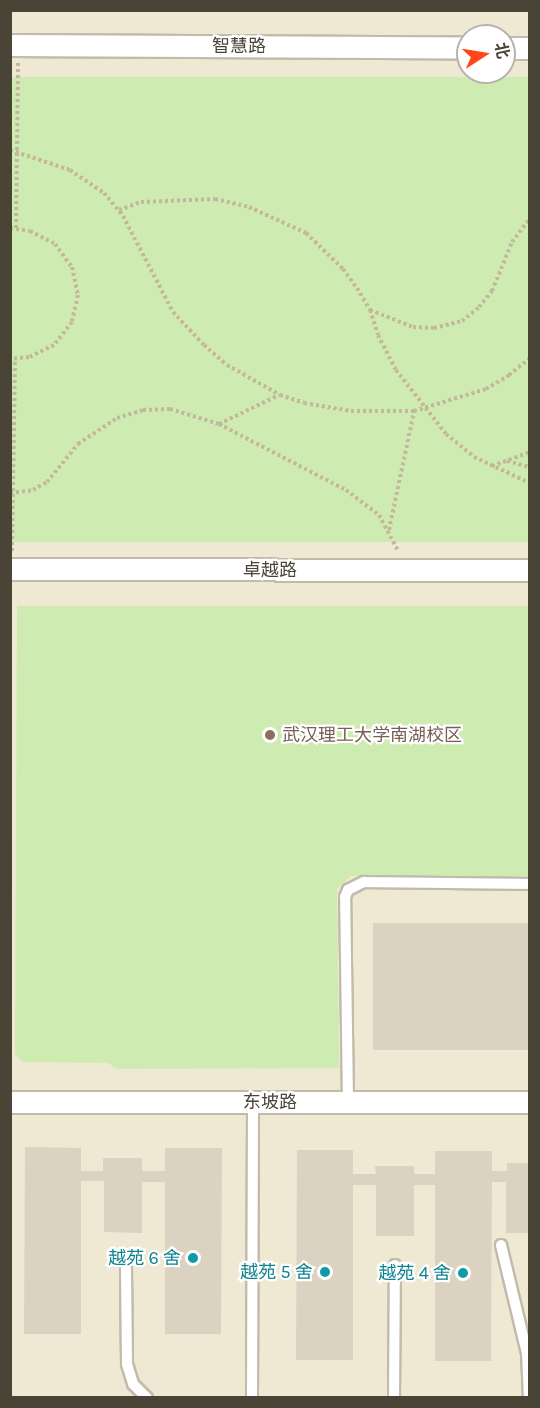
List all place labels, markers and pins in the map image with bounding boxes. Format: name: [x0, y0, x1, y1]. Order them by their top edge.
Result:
place label: 武汉理工大学南湖校区: [282, 724, 462, 746]
marker: 武汉理工大学南湖校区: [263, 728, 277, 742]
place label: 越苑 6 舍: [108, 1247, 181, 1269]
marker: 越苑 6 舍: [186, 1251, 200, 1265]
place label: 越苑 5 舍: [240, 1261, 313, 1283]
place label: 越苑 4 舍: [378, 1262, 451, 1284]
marker: 越苑 5 舍: [318, 1265, 332, 1279]
marker: 越苑 4 舍: [456, 1266, 470, 1280]

